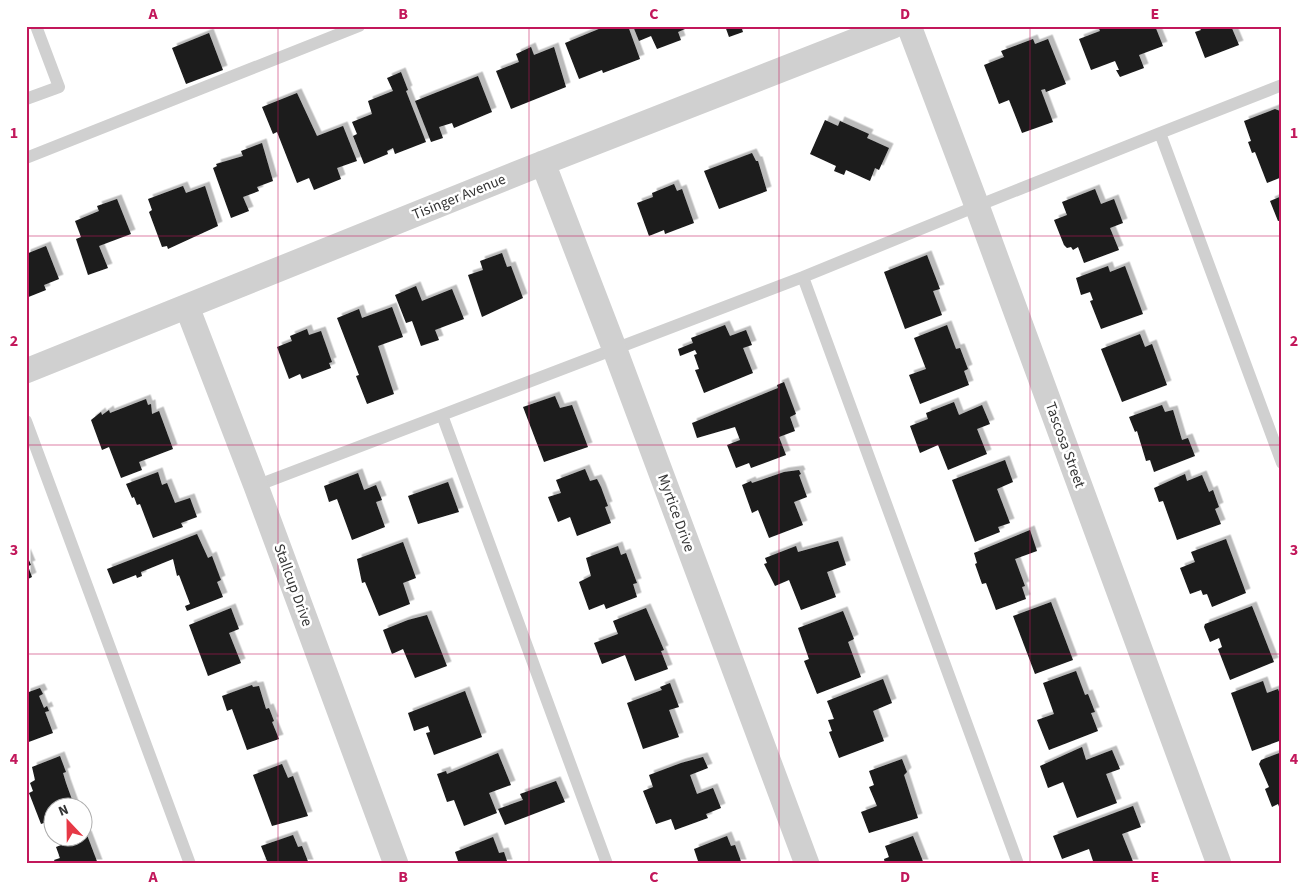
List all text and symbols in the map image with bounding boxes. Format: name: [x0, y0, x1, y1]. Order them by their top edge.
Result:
text: A: [147, 3, 158, 25]
text: B: [398, 3, 408, 25]
text: C: [649, 3, 659, 25]
text: D: [900, 3, 910, 25]
text: E: [1151, 3, 1159, 25]
text: 1: [10, 122, 18, 144]
text: 1: [1290, 122, 1298, 144]
street label: Tisinger Avenue: [409, 169, 509, 225]
text: 2: [10, 330, 18, 352]
text: 2: [1290, 330, 1298, 352]
street label: Tascosa Street: [1040, 399, 1090, 491]
street label: Myrtice Drive: [652, 471, 700, 555]
text: 3: [10, 539, 18, 561]
text: 3: [1290, 539, 1298, 561]
street label: Stallcup Drive: [268, 541, 318, 629]
text: 4: [10, 748, 19, 770]
text: 4: [1290, 748, 1299, 770]
north arrow: [42, 798, 92, 848]
text: N: [55, 800, 72, 822]
text: A: [147, 866, 158, 888]
text: B: [398, 866, 408, 888]
text: C: [649, 866, 659, 888]
text: D: [900, 866, 910, 888]
text: E: [1151, 866, 1159, 888]

